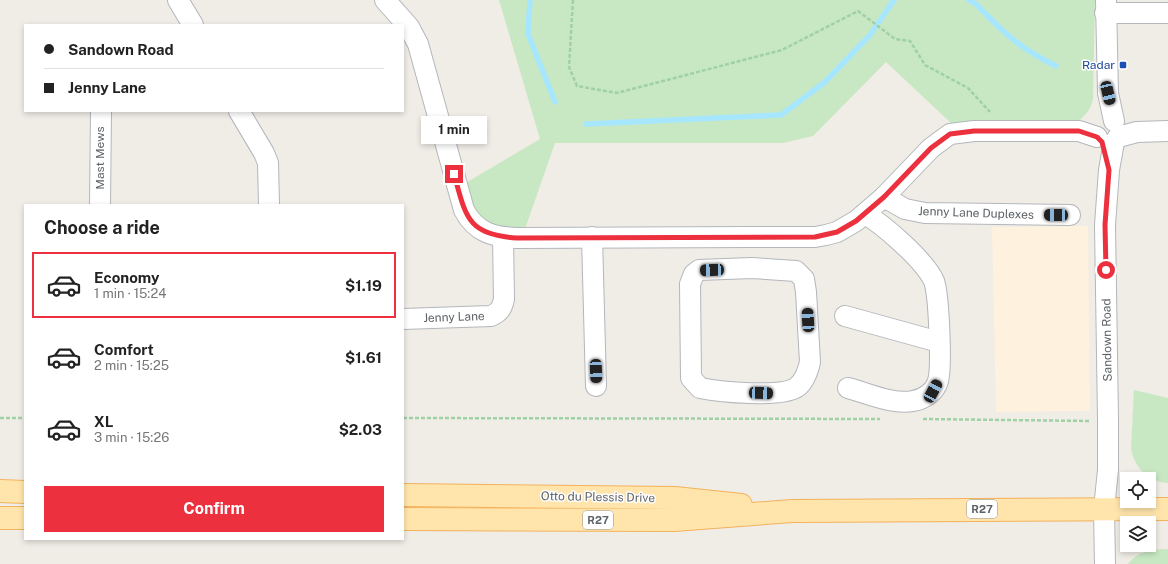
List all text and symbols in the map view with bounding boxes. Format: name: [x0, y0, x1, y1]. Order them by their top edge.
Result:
text: Sandown Road: [68, 41, 174, 58]
place label: Radar: [1082, 58, 1115, 72]
marker: Radar: [1118, 60, 1128, 70]
text: Jenny Lane: [68, 79, 147, 96]
car: [1099, 80, 1117, 106]
callout: 1 min: [421, 116, 487, 144]
text: 1 min: [438, 122, 470, 137]
street label: Mast Mews: [93, 126, 107, 190]
route end: [445, 165, 463, 183]
street label: Jenny Lane Duplexes: [918, 204, 1034, 222]
car: [1044, 209, 1068, 221]
text: Choose a ride: [44, 217, 160, 238]
route start: [1097, 261, 1115, 279]
car: [700, 264, 724, 276]
icon: car: [46, 267, 82, 303]
text: Economy: [94, 269, 159, 286]
text: $1.19: [345, 277, 382, 294]
text: 1 min · 15:24: [94, 286, 166, 301]
street label: Sandown Road: [1099, 298, 1115, 382]
car: [801, 308, 815, 332]
street label: Jenny Lane: [423, 309, 485, 325]
icon: car: [46, 339, 82, 375]
text: Comfort: [94, 341, 154, 358]
text: $1.61: [345, 349, 382, 366]
text: 2 min · 15:25: [94, 358, 169, 373]
car: [590, 359, 602, 383]
car: [922, 378, 944, 404]
car: [749, 387, 773, 399]
icon: car: [46, 411, 82, 447]
text: XL: [94, 413, 113, 430]
text: $2.03: [339, 421, 382, 438]
text: 3 min · 15:26: [94, 430, 169, 445]
map controls: [1120, 472, 1156, 552]
button: locate: [1120, 472, 1156, 508]
button: Confirm: [44, 486, 384, 532]
street label: Otto du Plessis Drive: [541, 489, 655, 505]
road number: R27: [967, 500, 997, 518]
road number: R27: [583, 511, 613, 529]
button: layers: [1120, 516, 1156, 552]

